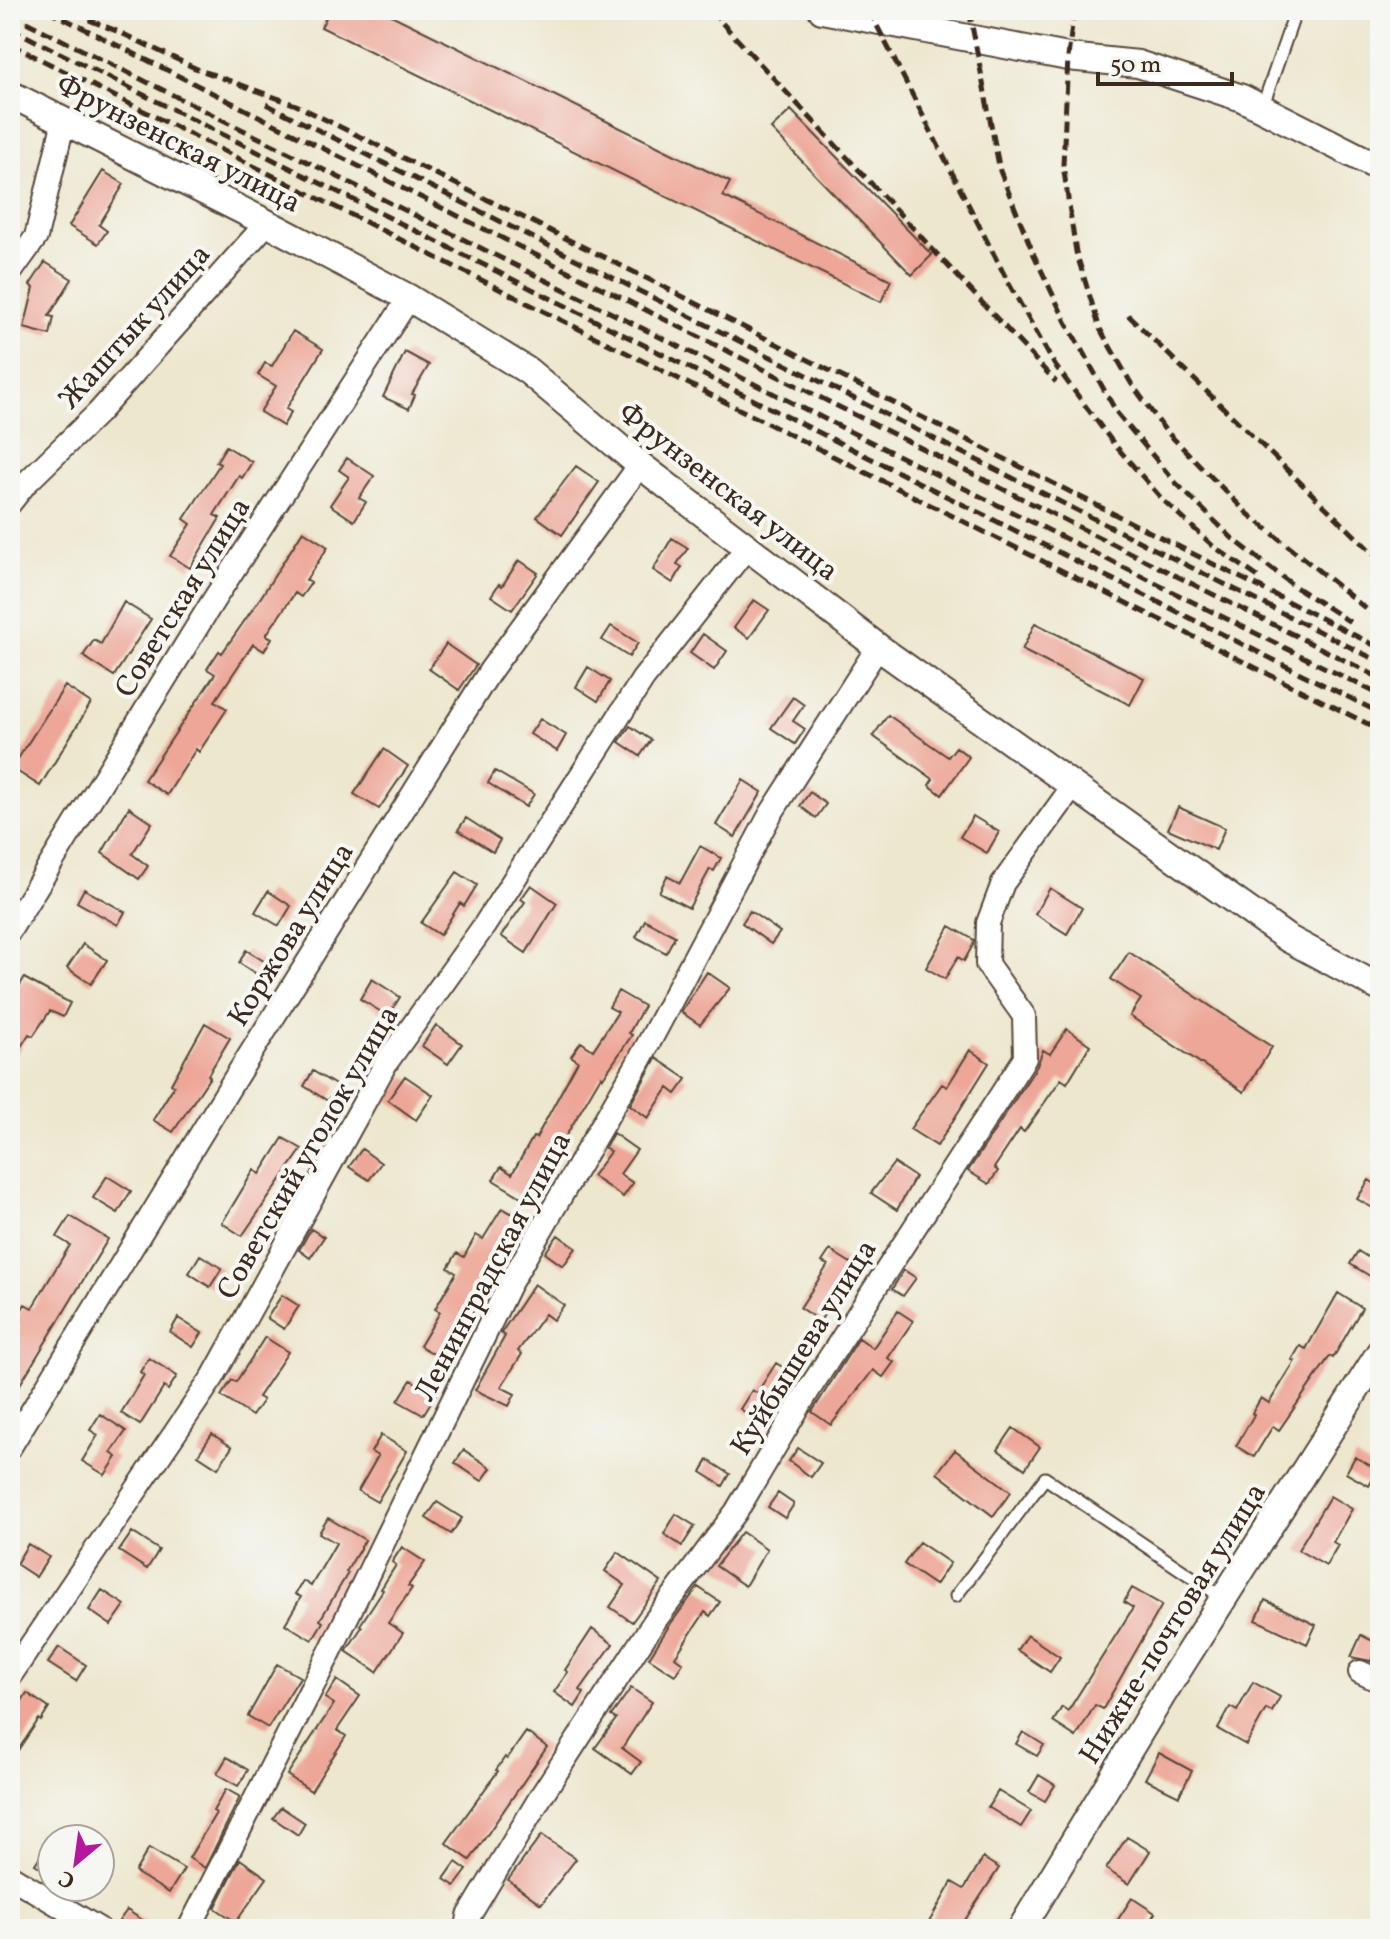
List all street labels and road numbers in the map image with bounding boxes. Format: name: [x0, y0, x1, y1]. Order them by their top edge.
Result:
street label: Фрунзенская улица: [48, 65, 308, 225]
street label: Жаштык улица: [50, 235, 221, 419]
street label: Фрунзенская улица: [609, 393, 847, 592]
street label: Советская улица: [105, 490, 262, 706]
street label: Коржова улица: [218, 835, 365, 1035]
street label: Советский уголок улица: [207, 998, 410, 1308]
street label: Ленинградская улица: [405, 1125, 583, 1409]
street label: Куйбышева улица: [721, 1232, 888, 1464]
street label: Нижне-почтовая улица: [1070, 1475, 1277, 1773]

